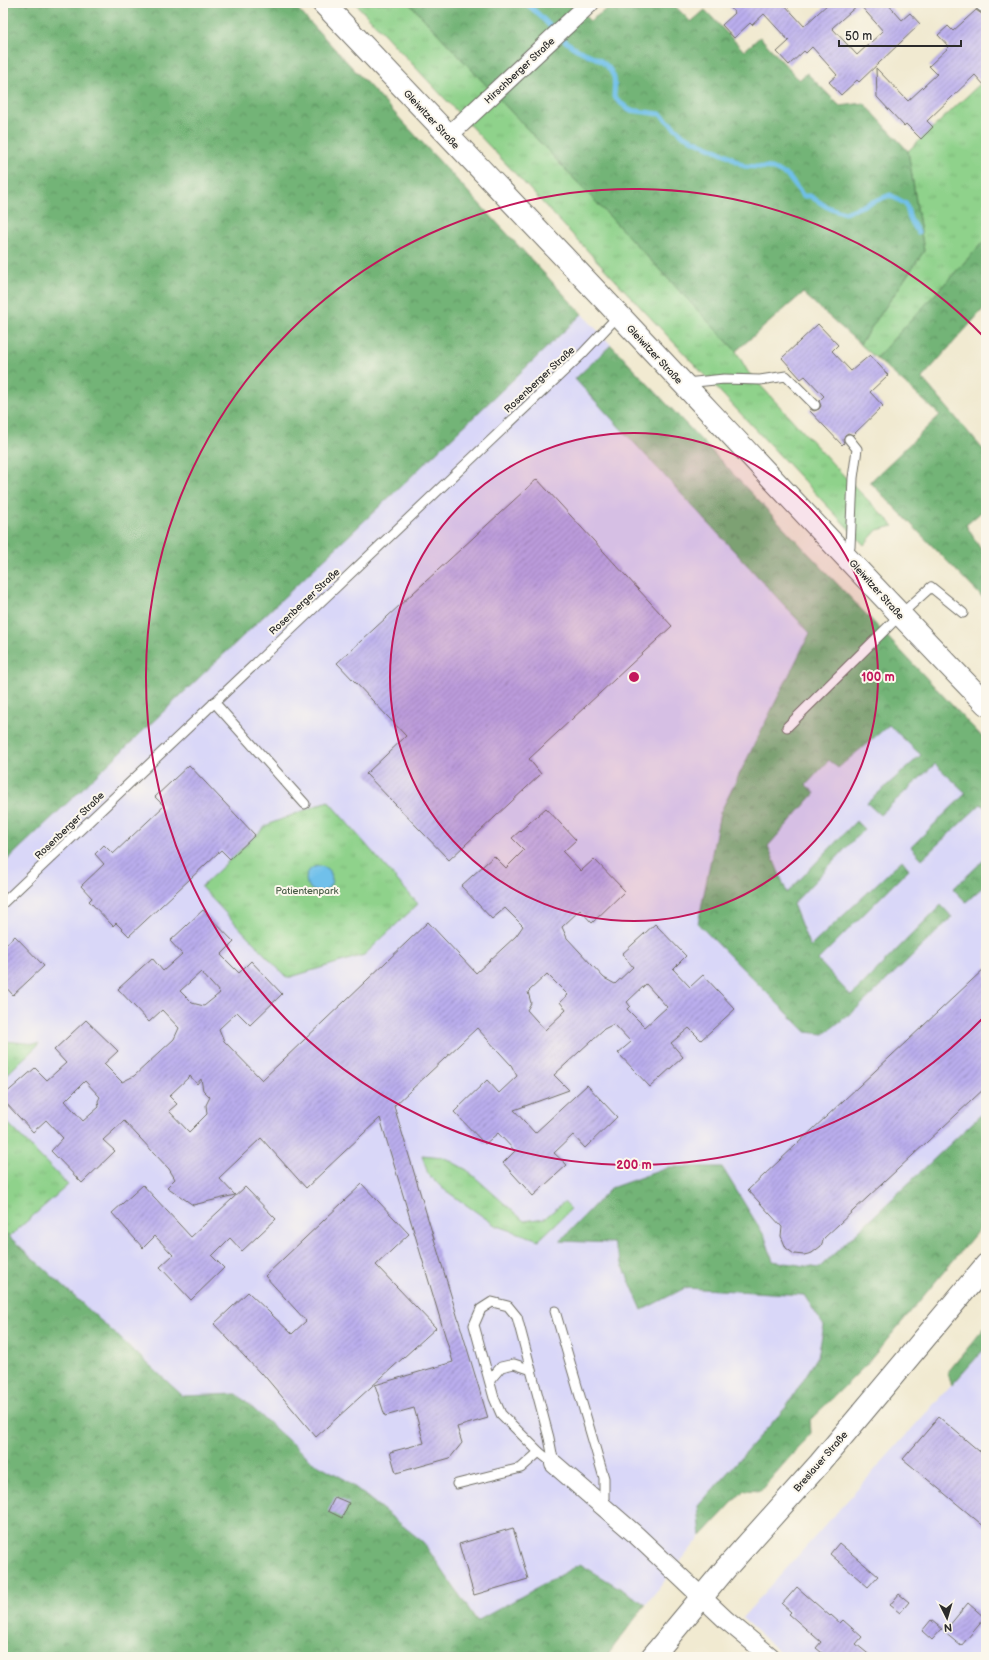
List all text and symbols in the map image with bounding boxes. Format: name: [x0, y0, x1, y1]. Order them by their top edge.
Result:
scale bar: [839, 22, 961, 48]
text: 50 m: [845, 29, 872, 44]
street label: Hirschberger Straße: [482, 35, 557, 106]
street label: Gleiwitzer Straße: [401, 88, 462, 152]
street label: Gleiwitzer Straße: [624, 323, 685, 387]
street label: Rosenberger Straße: [502, 344, 577, 415]
street label: Gleiwitzer Straße: [846, 557, 906, 622]
street label: Rosenberger Straße: [267, 566, 342, 637]
centre of rings: [627, 670, 641, 684]
text: 100 m: [861, 670, 895, 685]
street label: Rosenberger Straße: [32, 789, 107, 862]
park label: Patientenpark: [276, 885, 339, 897]
text: 200 m: [616, 1158, 652, 1173]
street label: Breslauer Straße: [791, 1429, 850, 1494]
north arrow: [927, 1598, 967, 1638]
text: N: [943, 1621, 953, 1634]

